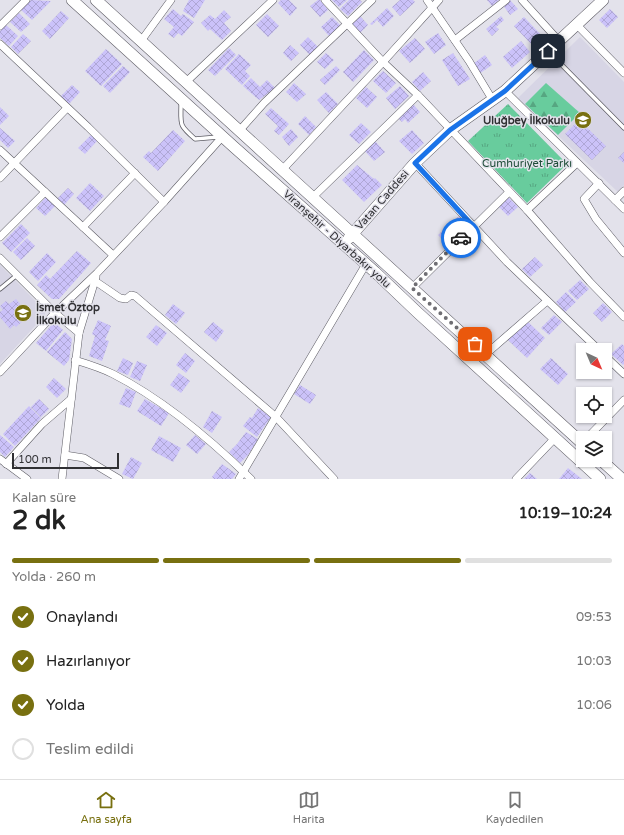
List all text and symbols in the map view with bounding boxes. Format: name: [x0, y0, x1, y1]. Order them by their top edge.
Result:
pin: [531, 34, 565, 68]
icon: home: [537, 40, 559, 62]
school or university icon: Uluğbey İlkokulu: [573, 110, 593, 130]
place label: Uluğbey İlkokulu: [483, 113, 570, 128]
park label: Cumhuriyet Parkı: [482, 157, 572, 170]
street label: Vatan Caddesi: [352, 167, 412, 233]
street label: Viranşehir - Diyarbakır yolu: [280, 187, 394, 291]
courier: [441, 218, 481, 258]
icon: car: [450, 227, 472, 249]
place label: İsmet Öztop İlkokulu: [36, 300, 100, 327]
school or university icon: İsmet Öztop İlkokulu: [13, 303, 33, 323]
pin: [458, 327, 492, 361]
icon: bag: [464, 333, 486, 355]
north arrow: [576, 343, 612, 379]
map controls: [576, 343, 612, 467]
button: locate: [576, 387, 612, 423]
button: layers: [576, 431, 612, 467]
scale bar: [12, 451, 119, 470]
text: 100 m: [18, 453, 52, 466]
text: Kalan süre: [12, 490, 76, 506]
text: 10:19–10:24: [519, 504, 612, 522]
text: 2 dk: [12, 505, 66, 536]
text: Yolda · 260 m: [12, 569, 96, 585]
icon: check: [12, 606, 34, 628]
text: Onaylandı: [46, 608, 118, 626]
text: 09:53: [576, 609, 612, 625]
icon: check: [12, 650, 34, 672]
text: Hazırlanıyor: [46, 652, 131, 670]
text: 10:03: [576, 653, 612, 669]
icon: check: [12, 694, 34, 716]
text: Yolda: [46, 696, 85, 714]
text: 10:06: [576, 697, 612, 713]
text: Teslim edildi: [46, 740, 134, 758]
tab: Ana sayfa: [81, 789, 132, 826]
tab: Harita: [293, 789, 325, 826]
tab: Kaydedilen: [486, 789, 543, 826]

